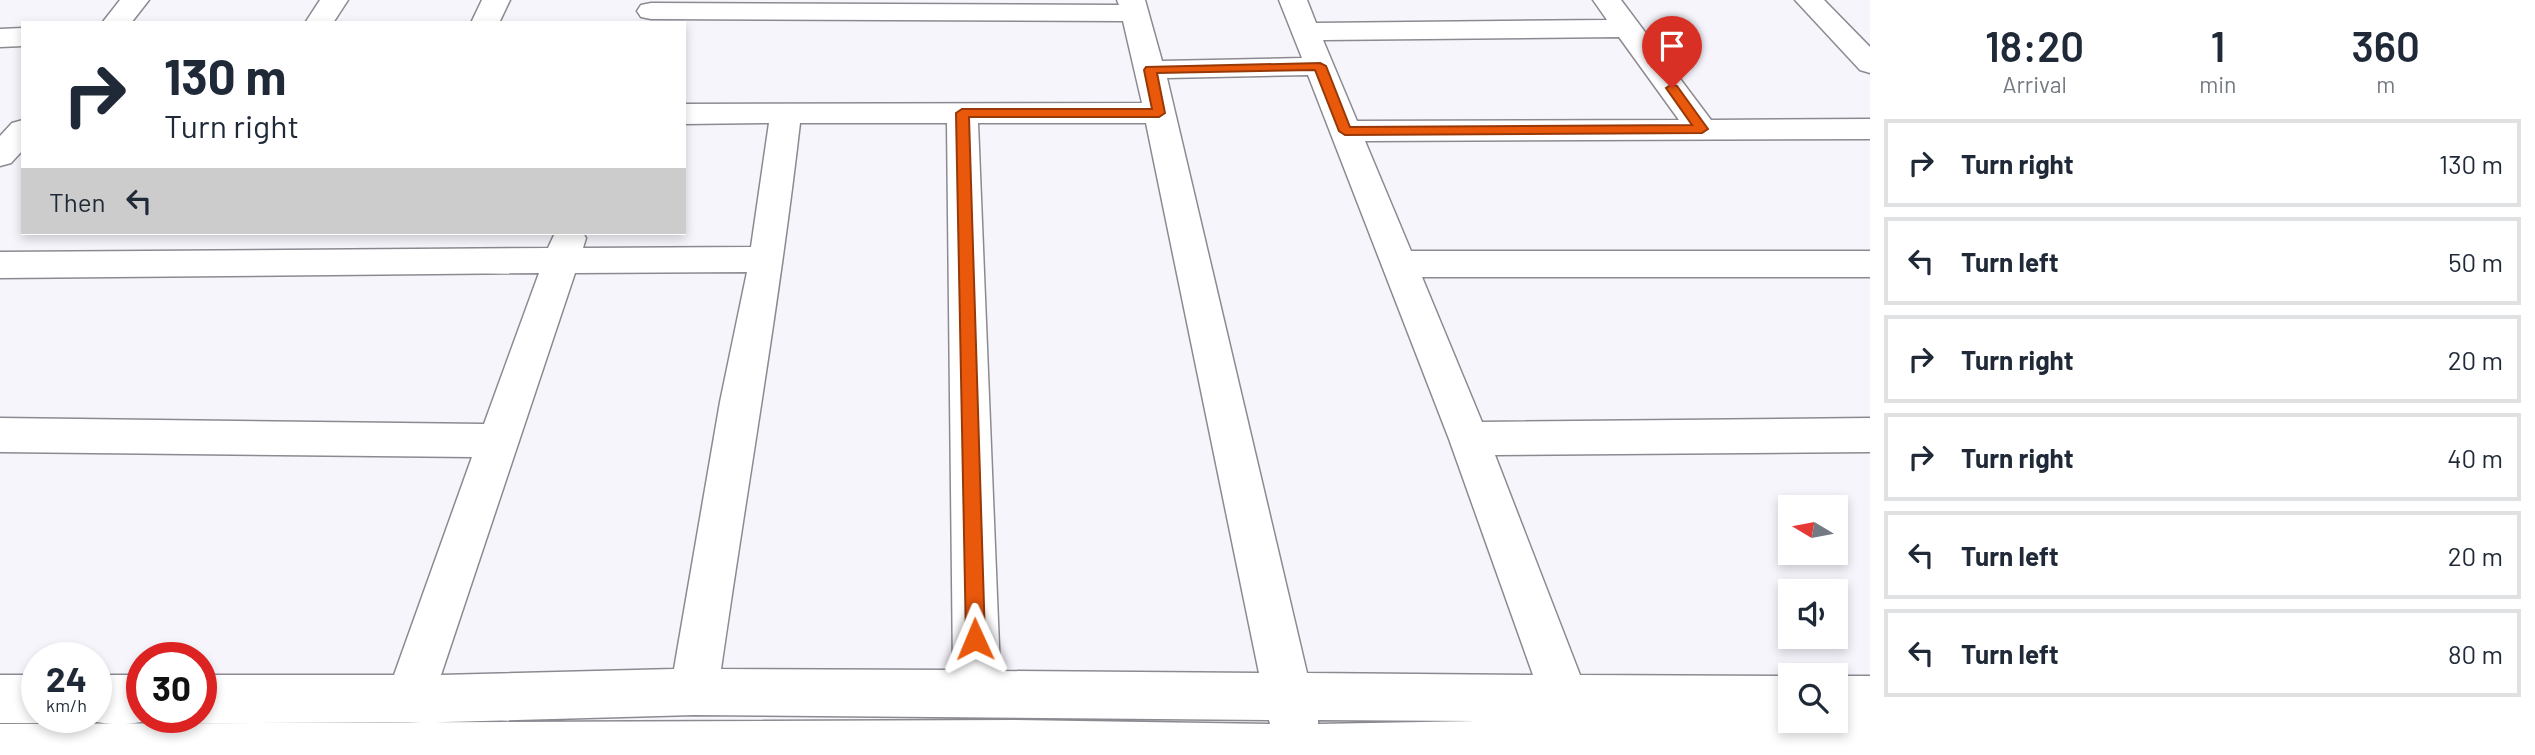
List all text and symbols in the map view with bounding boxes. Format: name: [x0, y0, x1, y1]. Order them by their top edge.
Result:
pin: [1642, 16, 1702, 88]
text: 18:20: [1985, 20, 2084, 70]
text: 1: [2210, 20, 2225, 70]
text: 360: [2352, 20, 2420, 70]
icon: arrive: [1653, 27, 1691, 65]
text: 130 m: [164, 46, 286, 105]
icon: right: [49, 49, 140, 140]
text: Arrival: [2002, 70, 2067, 98]
text: min: [2199, 70, 2237, 98]
text: m: [2376, 70, 2395, 98]
text: Turn right: [164, 106, 299, 144]
icon: right: [1902, 144, 1940, 182]
text: Turn right: [1961, 148, 2074, 179]
text: 130 m: [2439, 148, 2503, 179]
icon: left: [120, 182, 158, 220]
text: Then: [49, 186, 106, 217]
icon: left: [1902, 242, 1940, 280]
text: Turn left: [1961, 246, 2059, 277]
text: 50 m: [2448, 246, 2503, 277]
icon: right: [1902, 340, 1940, 378]
text: Turn right: [1961, 344, 2074, 375]
text: 20 m: [2448, 344, 2503, 375]
icon: right: [1902, 438, 1940, 476]
text: Turn right: [1961, 442, 2074, 473]
text: 40 m: [2447, 442, 2503, 473]
north arrow: [1778, 495, 1848, 565]
map controls: [1778, 495, 1848, 733]
icon: left: [1902, 536, 1940, 574]
text: Turn left: [1961, 540, 2059, 571]
text: 20 m: [2448, 540, 2503, 571]
button: sound: [1778, 579, 1848, 649]
position arrow: [938, 602, 1012, 676]
icon: left: [1902, 634, 1940, 672]
text: Turn left: [1961, 638, 2059, 669]
text: 80 m: [2448, 638, 2503, 669]
speed limit sign: 30: [126, 642, 217, 733]
text: 24: [46, 657, 87, 699]
button: search: [1778, 663, 1848, 733]
text: km/h: [46, 694, 87, 716]

